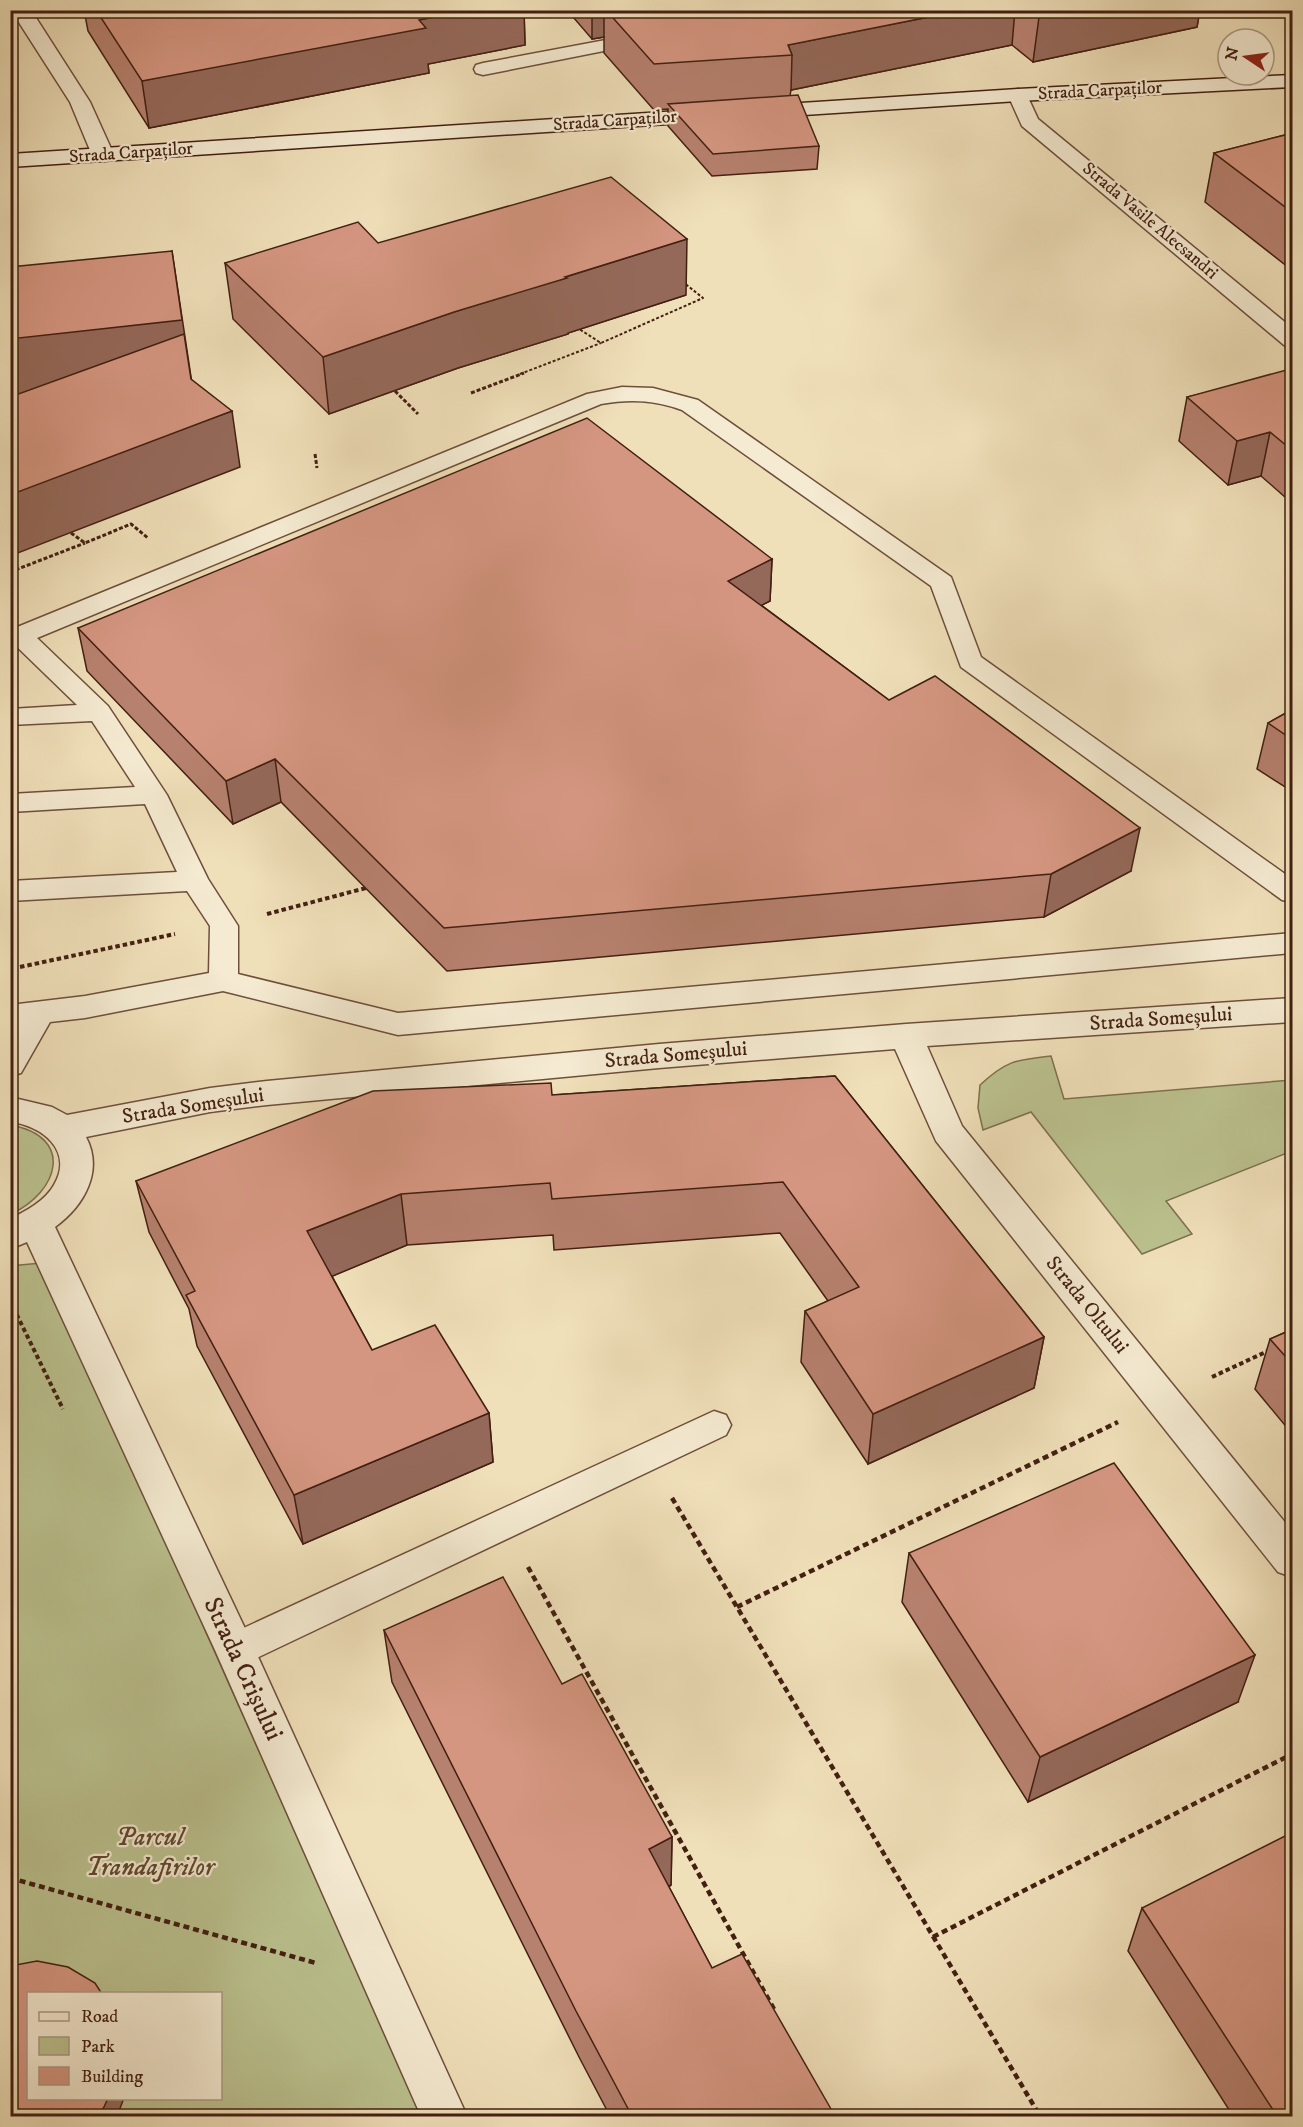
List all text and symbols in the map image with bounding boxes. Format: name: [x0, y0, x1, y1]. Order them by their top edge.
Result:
north arrow: [1216, 27, 1276, 87]
text: N: [1221, 45, 1244, 63]
street label: Strada Carpaților: [1037, 77, 1163, 105]
street label: Strada Carpaților: [552, 106, 678, 136]
street label: Strada Carpaților: [68, 138, 194, 168]
street label: Strada Vasile Alecsandri: [1078, 158, 1222, 284]
street label: Strada Someșului: [1089, 1001, 1233, 1037]
street label: Strada Someșului: [604, 1036, 748, 1074]
street label: Strada Someșului: [120, 1082, 266, 1130]
street label: Strada Oltului: [1040, 1251, 1134, 1359]
street label: Strada Crișului: [195, 1592, 291, 1746]
park label: Parcul Trandafirilor: [86, 1821, 216, 1884]
legend: [27, 1992, 222, 2100]
text: Road: [81, 2006, 118, 2028]
text: Park: [81, 2036, 115, 2058]
text: Building: [81, 2066, 143, 2088]

